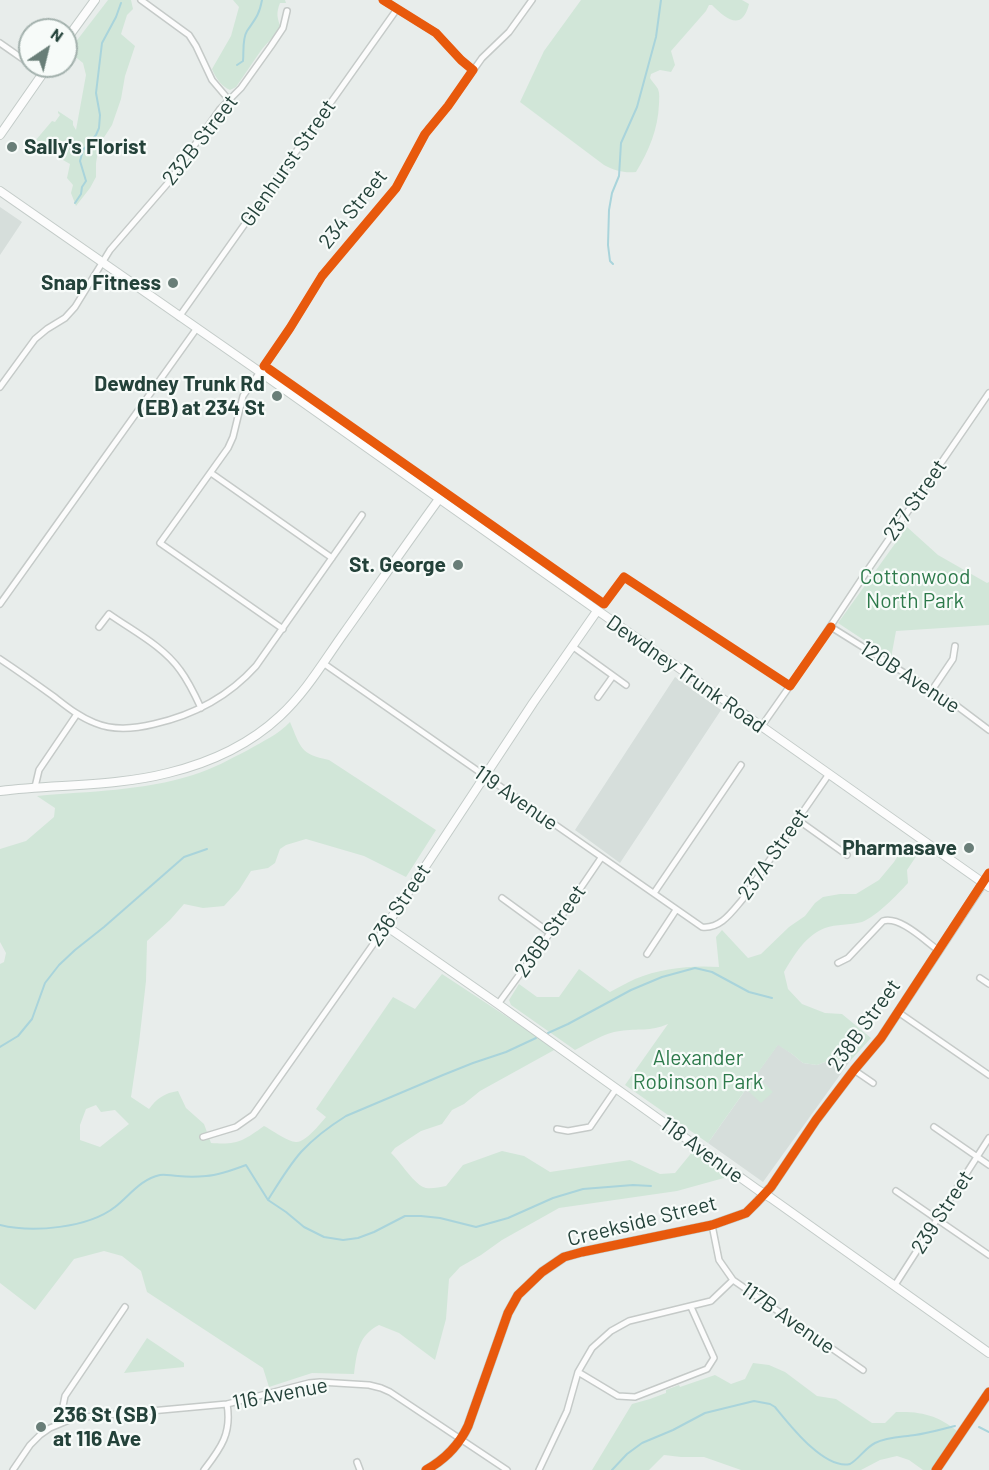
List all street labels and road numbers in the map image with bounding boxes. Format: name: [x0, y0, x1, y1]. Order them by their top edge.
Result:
street label: 232B Street: [157, 90, 243, 190]
street label: Glenhurst Street: [235, 94, 341, 232]
street label: 234 Street: [313, 164, 393, 254]
street label: 237 Street: [878, 455, 952, 545]
street label: Dewdney Trunk Road: [602, 610, 770, 738]
street label: 120B Avenue: [855, 635, 965, 719]
street label: 119 Avenue: [469, 760, 563, 836]
street label: 237A Street: [732, 803, 814, 905]
street label: 236 Street: [362, 859, 436, 951]
street label: 236B Street: [509, 880, 591, 982]
street label: 238B Street: [822, 974, 906, 1076]
street label: 118 Avenue: [656, 1111, 748, 1189]
street label: 239 Street: [906, 1166, 978, 1258]
street label: Creekside Street: [565, 1190, 719, 1252]
street label: 117B Avenue: [736, 1276, 840, 1360]
street label: 116 Avenue: [230, 1372, 330, 1416]

